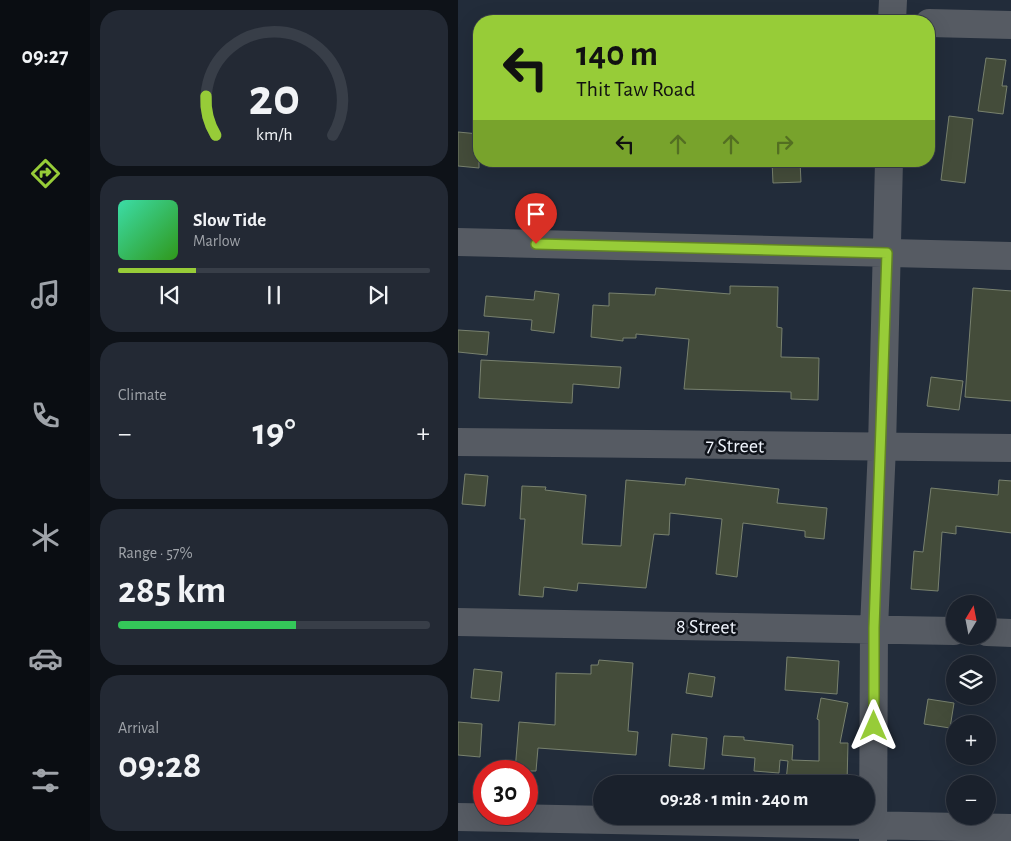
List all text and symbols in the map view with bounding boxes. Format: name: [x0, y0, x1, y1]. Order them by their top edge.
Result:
icon: left: [493, 35, 558, 100]
text: 140 m: [576, 37, 658, 72]
text: 09:27: [22, 45, 69, 67]
text: 20: [248, 72, 300, 124]
text: Thit Taw Road: [576, 78, 695, 100]
text: km/h: [256, 126, 292, 144]
icon: left: [611, 130, 639, 158]
icon: ahead: [664, 130, 692, 158]
icon: ahead: [717, 130, 745, 158]
icon: right: [770, 130, 798, 158]
icon: directions: [28, 156, 63, 191]
pin: [515, 193, 557, 244]
icon: arrive: [522, 200, 550, 228]
text: Slow Tide: [193, 211, 266, 230]
text: Marlow: [193, 233, 240, 249]
icon: music: [28, 277, 63, 312]
icon: previous: [156, 281, 184, 309]
icon: pause: [260, 281, 288, 309]
icon: next: [364, 281, 392, 309]
text: Climate: [118, 387, 167, 403]
icon: phone: [28, 398, 63, 433]
text: 19°: [252, 414, 296, 452]
text: −: [118, 420, 131, 448]
text: +: [417, 420, 430, 448]
street label: 7 Street: [705, 435, 765, 457]
icon: climate: [28, 520, 63, 555]
text: Range · 57%: [118, 545, 193, 561]
text: 285 km: [118, 572, 226, 610]
north arrow: [946, 595, 996, 645]
map controls: [946, 595, 996, 825]
street label: 8 Street: [676, 616, 737, 638]
icon: car: [28, 641, 63, 676]
button: layers: [946, 655, 996, 705]
position arrow: [847, 699, 899, 751]
button: +: [946, 715, 996, 765]
text: Arrival: [118, 720, 159, 736]
text: 09:28: [118, 747, 202, 785]
speed limit sign: 30: [473, 760, 538, 825]
icon: filters: [28, 763, 63, 798]
button: −: [946, 775, 996, 825]
text: 09:28 · 1 min · 240 m: [660, 790, 808, 809]

